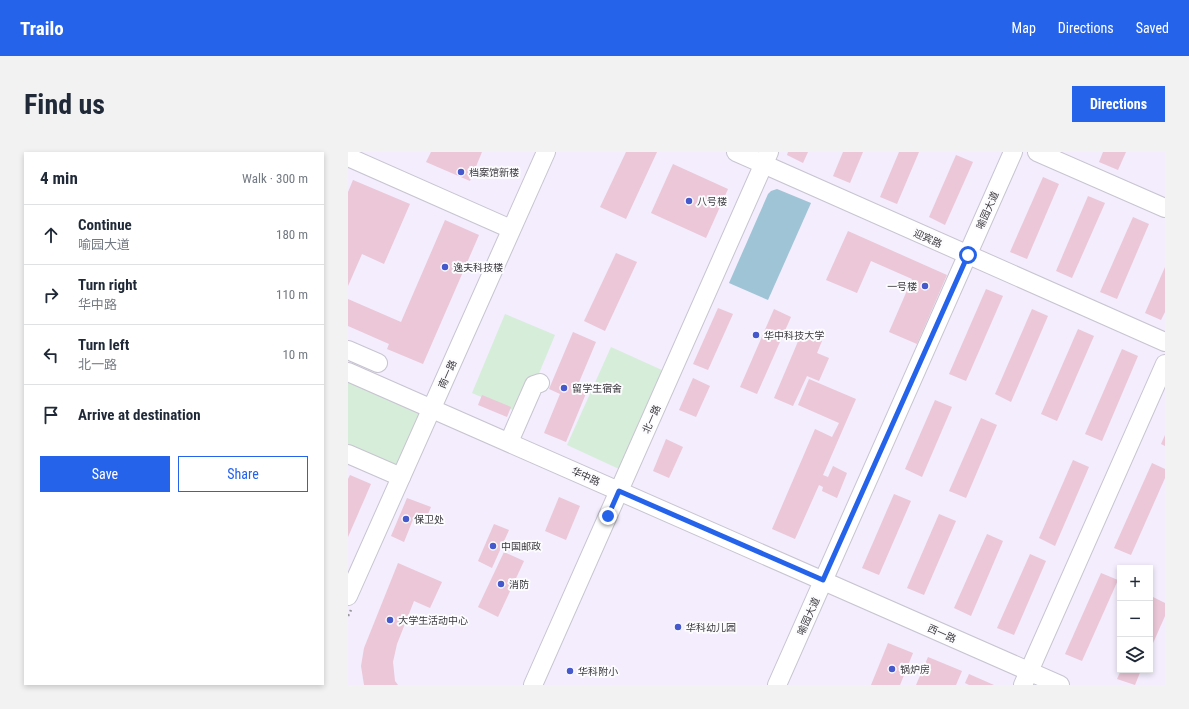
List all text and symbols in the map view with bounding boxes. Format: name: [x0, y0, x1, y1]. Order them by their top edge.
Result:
text: Trailo: [20, 17, 64, 40]
text: Map: [1012, 20, 1036, 36]
text: Directions: [1058, 20, 1114, 36]
text: Saved: [1136, 20, 1169, 36]
button: Directions: [1072, 86, 1165, 122]
text: Find us: [24, 88, 105, 121]
marker: 档案馆新楼: [456, 167, 466, 177]
place label: 档案馆新楼: [469, 167, 519, 178]
text: 4 min: [40, 168, 78, 188]
text: Walk · 300 m: [242, 171, 308, 186]
street label: 喻园大道: [974, 190, 1001, 231]
marker: 八号楼: [684, 196, 694, 206]
place label: 八号楼: [697, 196, 727, 207]
text: Continue: [78, 216, 132, 234]
icon: ahead: [40, 224, 62, 246]
text: 180 m: [276, 227, 308, 242]
street label: 迎宾路: [912, 227, 944, 250]
text: 喻园大道: [78, 237, 130, 252]
route start: [959, 246, 977, 264]
marker: 逸夫科技楼: [440, 262, 450, 272]
place label: 逸夫科技楼: [453, 262, 503, 273]
text: Turn right: [78, 276, 137, 294]
place label: 一号楼: [887, 281, 917, 292]
marker: 一号楼: [920, 281, 930, 291]
icon: right: [40, 284, 62, 306]
text: 110 m: [276, 287, 308, 302]
text: 华中路: [78, 297, 117, 312]
marker: 华中科技大学: [751, 330, 761, 340]
place label: 华中科技大学: [764, 330, 824, 341]
text: Turn left: [78, 336, 129, 354]
icon: left: [40, 344, 62, 366]
text: 10 m: [282, 347, 308, 362]
text: 北一路: [78, 357, 117, 372]
street label: 南一路: [436, 358, 459, 390]
marker: 留学生宿舍: [559, 383, 569, 393]
place label: 留学生宿舍: [572, 383, 622, 394]
street label: 北一路: [640, 403, 663, 435]
icon: arrive: [40, 404, 62, 426]
text: Arrive at destination: [78, 406, 201, 424]
button: Save: [40, 456, 170, 492]
button: Share: [178, 456, 308, 492]
street label: 华中路: [570, 465, 602, 488]
route end: [599, 507, 617, 525]
marker: 保卫处: [401, 514, 411, 524]
place label: 保卫处: [414, 514, 444, 525]
marker: 中国邮政: [488, 541, 498, 551]
place label: 中国邮政: [501, 541, 541, 552]
map controls: [1117, 565, 1153, 673]
button: +: [1117, 565, 1153, 601]
marker: 消防: [496, 579, 506, 589]
place label: 消防: [509, 579, 529, 590]
street label: 喻园大道: [795, 596, 822, 637]
button: −: [1117, 601, 1153, 637]
marker: 大学生活动中心: [385, 615, 395, 625]
place label: 大学生活动中心: [398, 615, 468, 626]
marker: 华科幼儿园: [673, 622, 683, 632]
place label: 华科幼儿园: [686, 622, 736, 633]
street label: 西一路: [926, 622, 958, 645]
button: layers: [1117, 637, 1153, 673]
marker: 锅炉房: [887, 664, 897, 674]
place label: 锅炉房: [900, 664, 930, 675]
marker: 华科附小: [565, 666, 575, 676]
place label: 华科附小: [578, 666, 618, 677]

